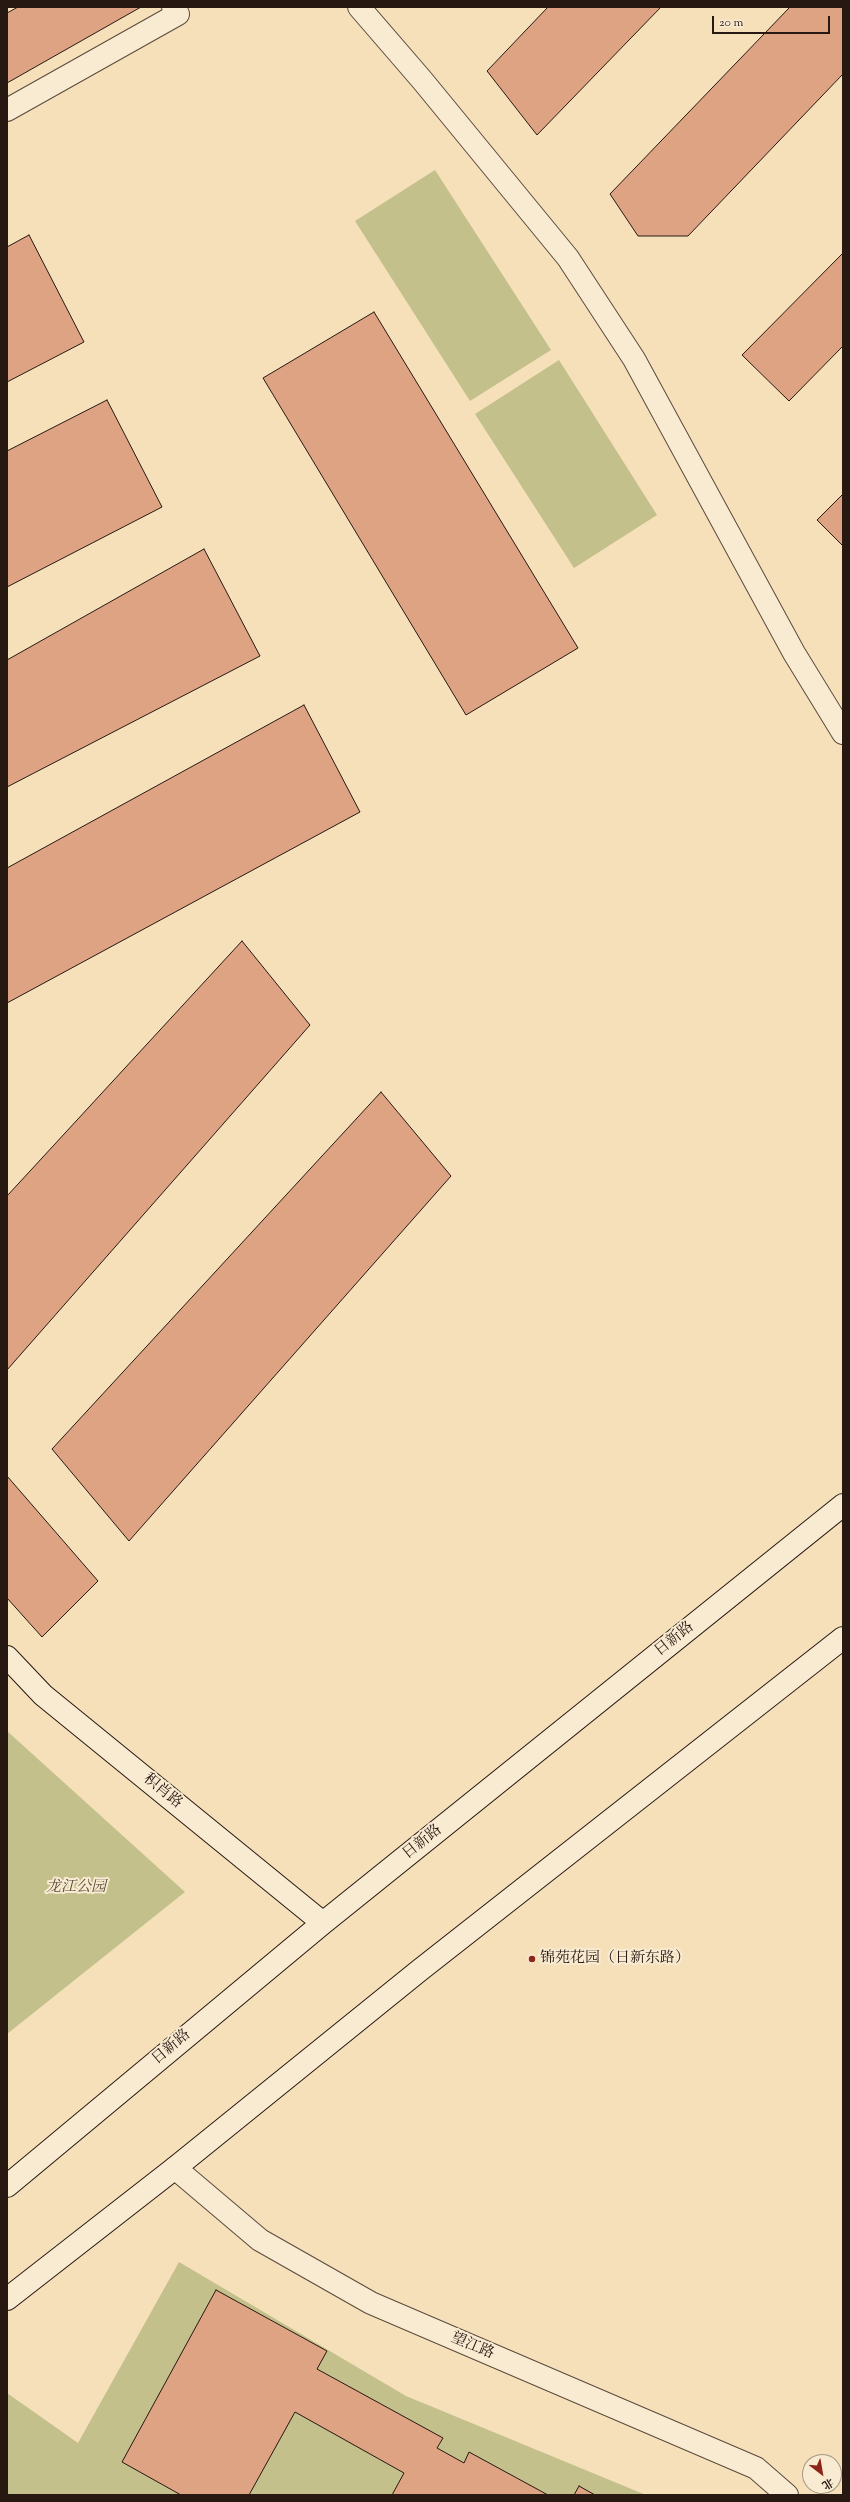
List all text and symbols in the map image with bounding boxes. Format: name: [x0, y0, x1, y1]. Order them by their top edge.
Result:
scale bar: [714, 8, 832, 34]
text: 20 m: [719, 14, 743, 32]
street label: 日新路: [652, 1619, 698, 1661]
street label: 积肖路: [139, 1771, 185, 1813]
street label: 日新路: [400, 1822, 446, 1864]
park label: 龙江公园: [46, 1879, 106, 1897]
place label: 锦苑花园（日新东路）: [540, 1950, 690, 1968]
marker: 锦苑花园（日新东路）: [527, 1954, 537, 1964]
street label: 日新路: [149, 2027, 195, 2069]
street label: 望江路: [448, 2330, 496, 2364]
north arrow: [802, 2454, 842, 2494]
text: 北: [819, 2474, 837, 2493]

